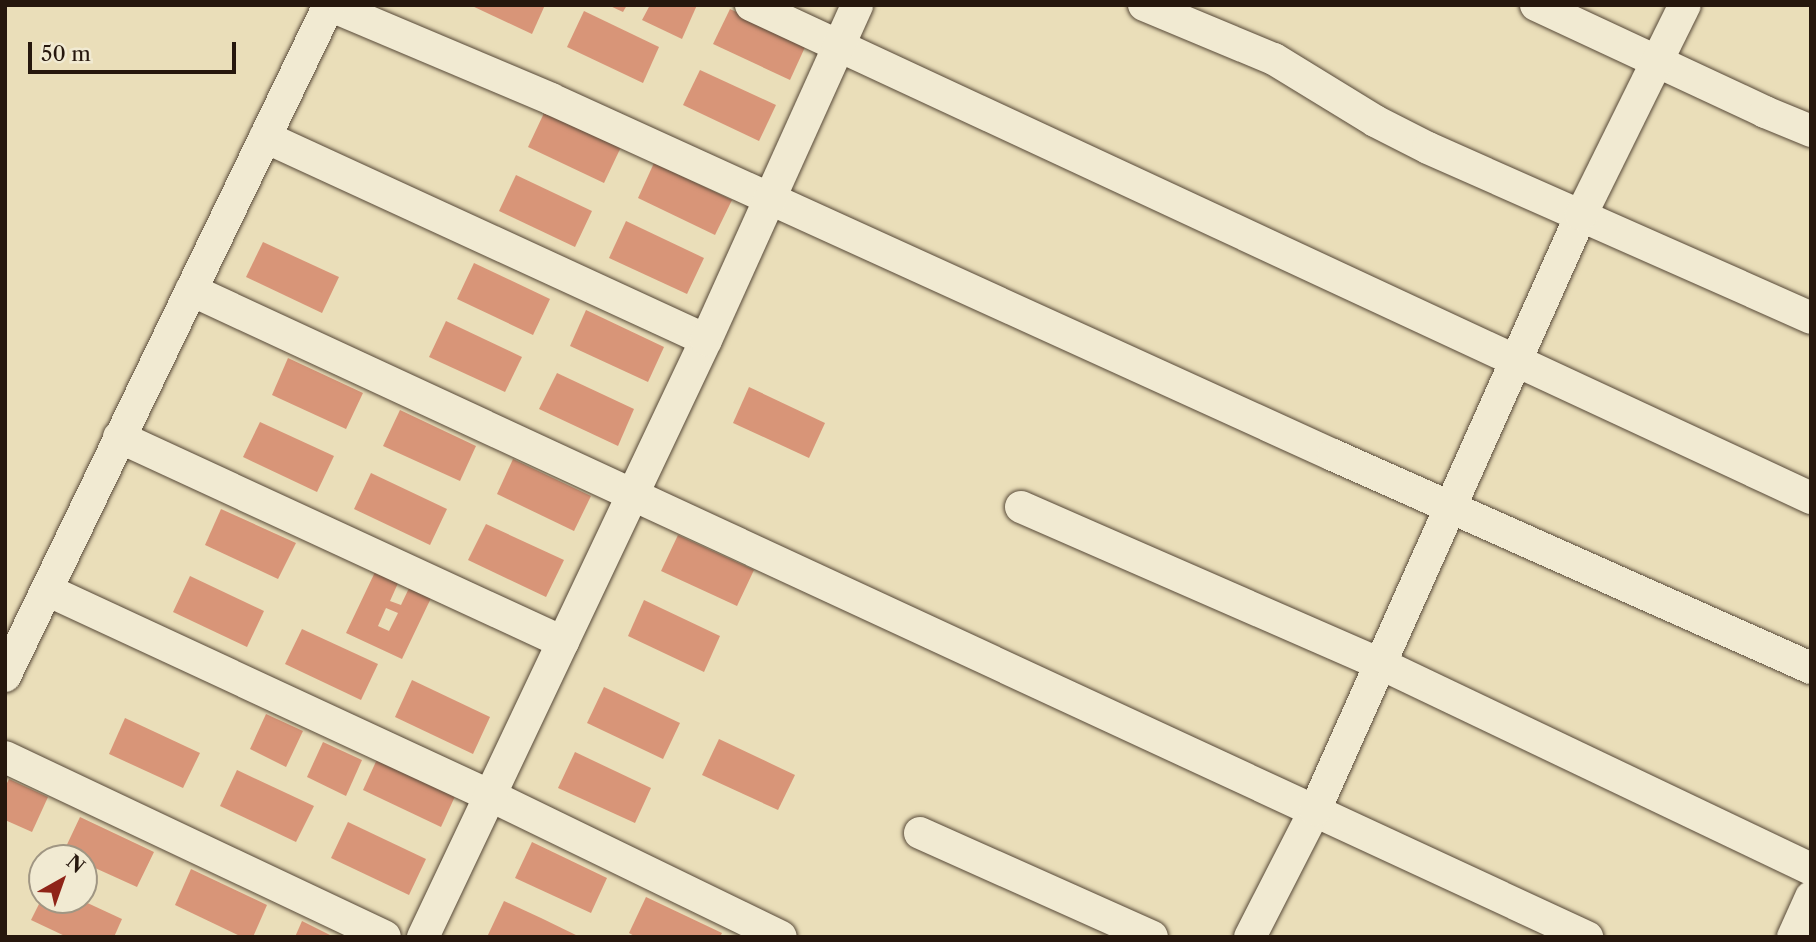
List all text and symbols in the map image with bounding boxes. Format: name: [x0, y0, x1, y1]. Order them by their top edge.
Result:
scale bar: [32, 28, 240, 72]
text: 50 m: [41, 41, 91, 66]
north arrow: [28, 844, 98, 914]
text: N: [62, 850, 89, 878]

